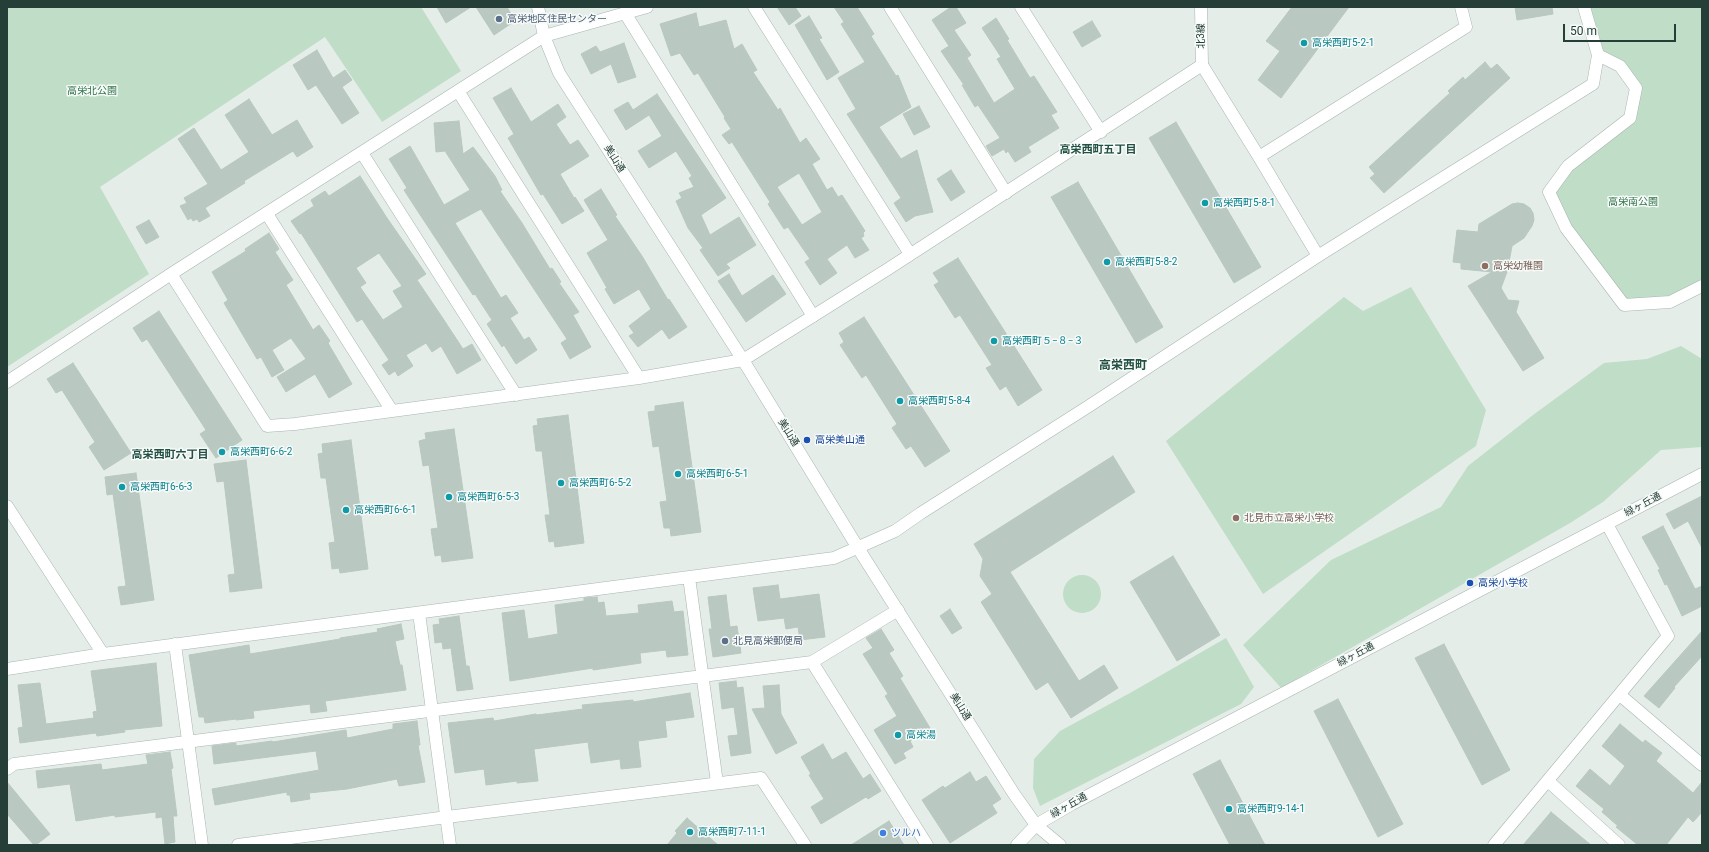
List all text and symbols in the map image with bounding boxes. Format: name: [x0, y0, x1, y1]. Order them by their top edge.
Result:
place label: 高栄地区住民センター: [507, 13, 607, 25]
marker: 高栄地区住民センター: [494, 14, 504, 24]
scale bar: [1565, 16, 1678, 42]
street label: 北3線: [1195, 23, 1207, 49]
text: 50 m: [1570, 24, 1597, 38]
place label: 高栄西町5-2-1: [1312, 37, 1374, 49]
marker: 高栄西町5-2-1: [1299, 38, 1309, 48]
park label: 高栄北公園: [67, 85, 117, 97]
street label: 美山通: [601, 143, 627, 175]
district label: 高栄西町五丁目: [1060, 143, 1136, 157]
park label: 高栄南公園: [1608, 196, 1658, 208]
place label: 高栄西町5-8-1: [1213, 197, 1275, 209]
marker: 高栄西町5-8-1: [1200, 198, 1210, 208]
place label: 高栄西町5-8-2: [1115, 256, 1177, 268]
marker: 高栄西町5-8-2: [1102, 257, 1112, 267]
place label: 高栄幼稚園: [1493, 260, 1543, 272]
marker: 高栄幼稚園: [1480, 261, 1490, 271]
place label: 高栄西町５−８−３: [1002, 335, 1083, 347]
marker: 高栄西町５−８−３: [989, 336, 999, 346]
district label: 高栄西町: [1099, 359, 1147, 373]
place label: 高栄西町5-8-4: [908, 395, 970, 407]
marker: 高栄西町5-8-4: [895, 396, 905, 406]
street label: 美山通: [775, 417, 801, 449]
place label: 高栄美山通: [815, 434, 865, 446]
marker: 高栄美山通: [802, 435, 812, 445]
place label: 高栄西町6-6-2: [230, 446, 292, 458]
marker: 高栄西町6-6-2: [217, 447, 227, 457]
district label: 高栄西町六丁目: [132, 448, 208, 462]
place label: 高栄西町6-5-1: [686, 468, 748, 480]
marker: 高栄西町6-5-1: [673, 469, 683, 479]
place label: 高栄西町6-5-2: [569, 477, 631, 489]
marker: 高栄西町6-5-2: [556, 478, 566, 488]
place label: 高栄西町6-6-3: [130, 481, 192, 493]
marker: 高栄西町6-6-3: [117, 482, 127, 492]
street label: 緑ヶ丘通: [1623, 490, 1663, 520]
place label: 高栄西町6-5-3: [457, 491, 519, 503]
marker: 高栄西町6-5-3: [444, 492, 454, 502]
place label: 高栄西町6-6-1: [354, 504, 416, 516]
marker: 高栄西町6-6-1: [341, 505, 351, 515]
place label: 北見市立高栄小学校: [1244, 512, 1334, 524]
marker: 北見市立高栄小学校: [1231, 513, 1241, 523]
place label: 高栄小学校: [1478, 577, 1528, 589]
marker: 高栄小学校: [1465, 578, 1475, 588]
place label: 北見高栄郵便局: [733, 635, 803, 647]
marker: 北見高栄郵便局: [720, 636, 730, 646]
street label: 緑ヶ丘通: [1336, 640, 1376, 670]
street label: 美山通: [947, 691, 973, 723]
place label: 高栄湯: [906, 729, 936, 741]
marker: 高栄湯: [893, 730, 903, 740]
street label: 緑ヶ丘通: [1049, 791, 1089, 821]
place label: 高栄西町9-14-1: [1237, 803, 1305, 815]
marker: 高栄西町9-14-1: [1224, 804, 1234, 814]
place label: 高栄西町7-11-1: [698, 826, 766, 838]
marker: 高栄西町7-11-1: [685, 827, 695, 837]
place label: ツルハ: [891, 827, 921, 839]
marker: ツルハ: [878, 828, 888, 838]

